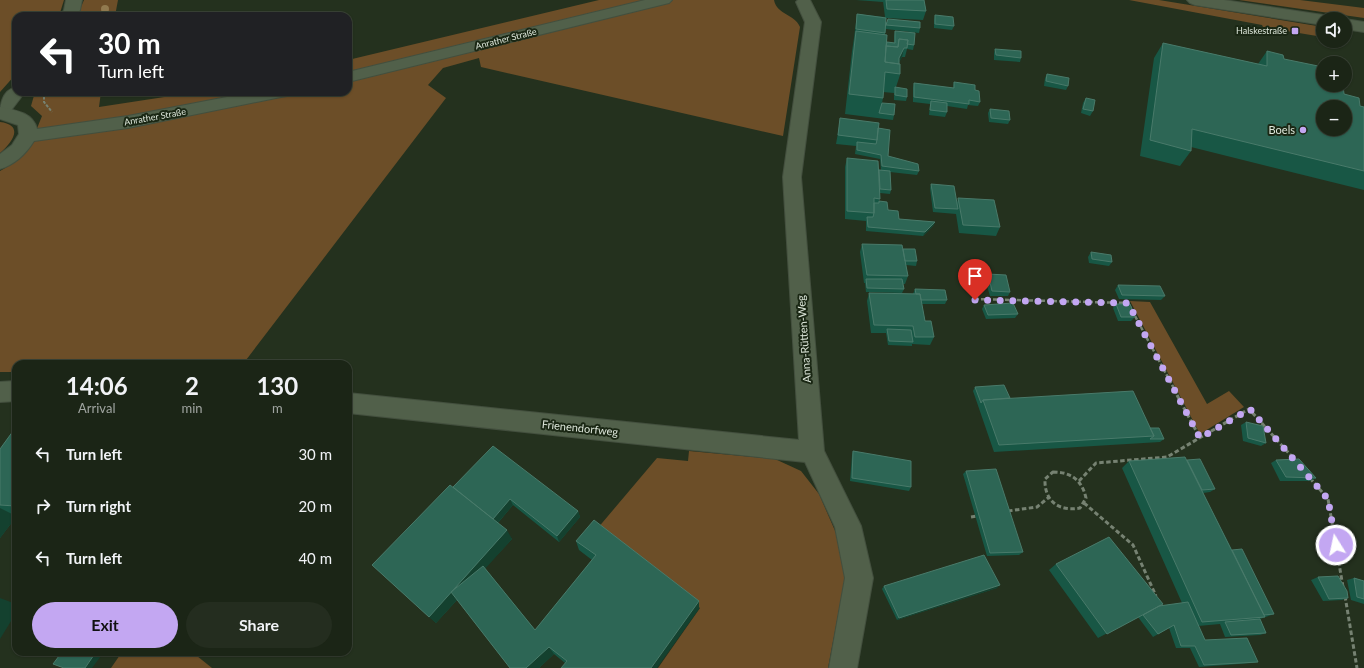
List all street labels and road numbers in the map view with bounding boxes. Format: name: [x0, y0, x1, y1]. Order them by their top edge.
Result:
street label: Anrather Straße: [474, 26, 538, 51]
street label: Anrather Straße: [123, 106, 187, 127]
street label: Anna-Rütten-Weg: [794, 295, 813, 383]
street label: Frienendorfweg: [541, 417, 619, 438]

